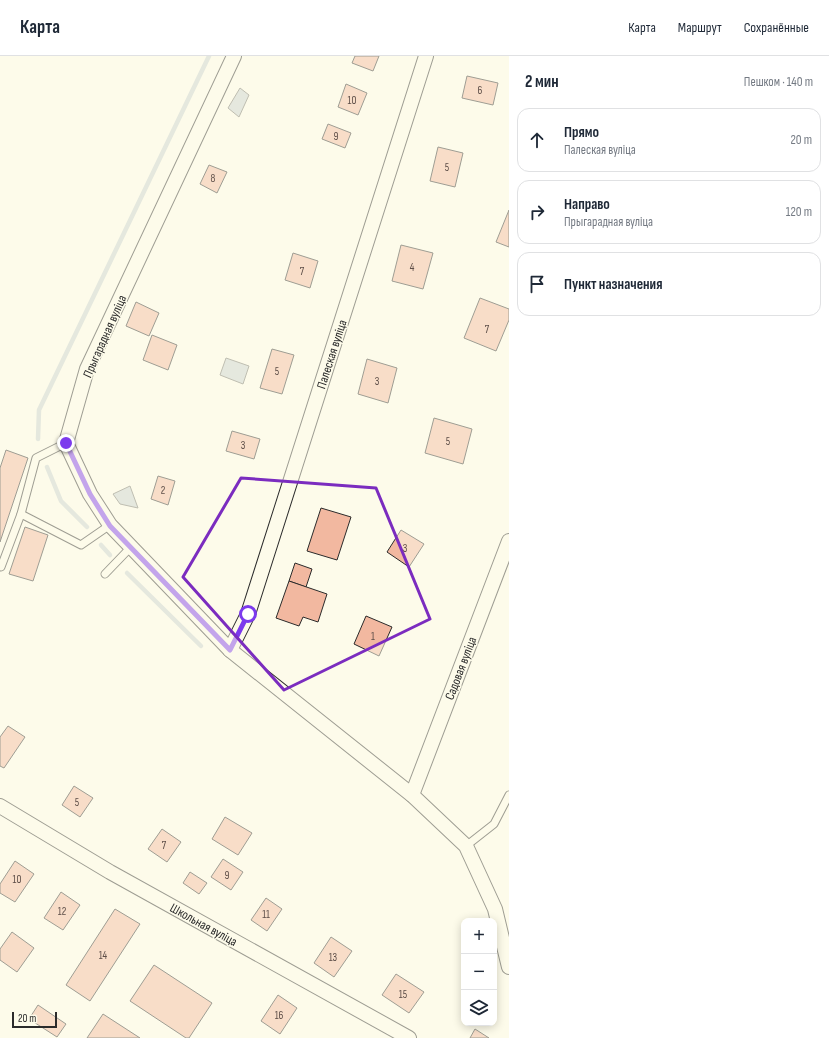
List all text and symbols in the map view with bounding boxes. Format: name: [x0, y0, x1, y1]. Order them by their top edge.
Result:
text: Карта: [20, 16, 60, 39]
text: Карта: [628, 19, 656, 36]
text: Маршрут: [678, 19, 722, 36]
text: Сохранённые: [744, 19, 809, 36]
text: 2 мин: [525, 72, 559, 92]
text: Пешком · 140 m: [744, 74, 813, 90]
house number: 6: [478, 84, 483, 97]
house number: 10: [348, 94, 356, 107]
text: Прямо: [564, 123, 599, 142]
icon: ahead: [526, 129, 548, 151]
house number: 9: [334, 130, 339, 143]
text: 20 m: [790, 132, 812, 148]
text: Палеская вуліца: [564, 142, 636, 158]
house number: 5: [445, 161, 449, 174]
house number: 8: [211, 172, 216, 185]
text: Направо: [564, 195, 610, 214]
icon: right: [526, 201, 548, 223]
text: 120 m: [786, 204, 812, 220]
text: Прыгарадная вуліца: [564, 214, 653, 230]
house number: 4: [410, 261, 415, 274]
house number: 7: [300, 265, 305, 278]
icon: arrive: [526, 273, 548, 295]
text: Пункт назначения: [564, 275, 662, 294]
street label: Прыгарадная вуліца: [80, 293, 130, 380]
street label: Палеская вуліца: [313, 318, 351, 391]
house number: 7: [485, 323, 490, 336]
house number: 5: [275, 365, 279, 378]
house number: 3: [375, 375, 380, 388]
route end: [57, 434, 75, 452]
house number: 5: [446, 435, 450, 448]
house number: 3: [241, 439, 246, 452]
house number: 2: [161, 484, 166, 497]
house number: 3: [403, 542, 408, 555]
route start: [239, 605, 257, 623]
house number: 1: [371, 630, 375, 643]
street label: Садовая вуліца: [442, 634, 480, 702]
house number: 5: [75, 796, 79, 809]
house number: 7: [162, 839, 167, 852]
house number: 9: [225, 869, 230, 882]
house number: 10: [13, 873, 21, 886]
street label: Школьная вуліца: [167, 900, 240, 950]
house number: 12: [58, 905, 67, 918]
house number: 11: [262, 908, 270, 921]
map controls: [461, 918, 497, 1026]
button: +: [461, 918, 497, 954]
house number: 14: [99, 949, 108, 962]
house number: 13: [329, 951, 338, 964]
button: −: [461, 954, 497, 990]
house number: 15: [399, 988, 407, 1001]
button: layers: [461, 990, 497, 1026]
house number: 16: [275, 1009, 284, 1022]
scale bar: [12, 1010, 57, 1029]
text: 20 m: [18, 1012, 36, 1025]

